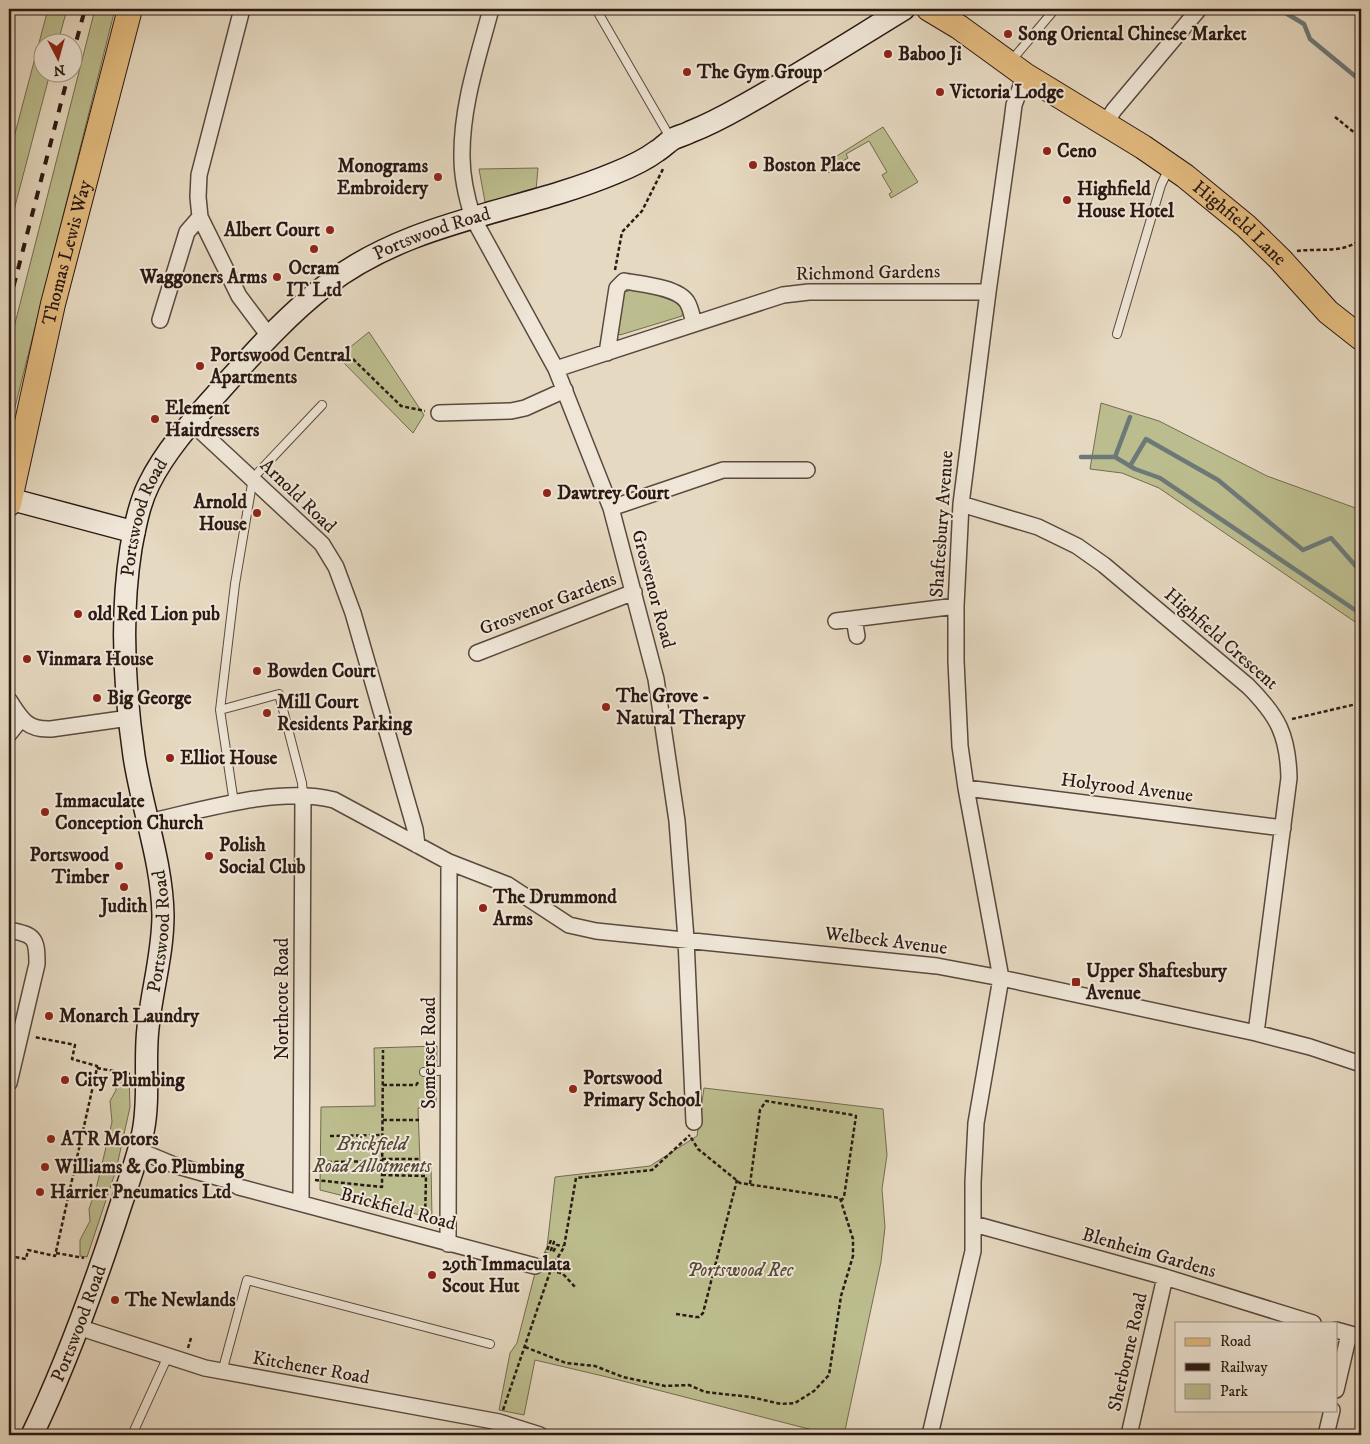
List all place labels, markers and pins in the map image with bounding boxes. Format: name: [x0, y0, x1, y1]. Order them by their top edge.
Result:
place label: Song Oriental Chinese Market: [1018, 23, 1248, 46]
marker: Song Oriental Chinese Market: [1002, 28, 1014, 40]
place label: Baboo Ji: [898, 43, 962, 66]
marker: Baboo Ji: [882, 48, 894, 60]
place label: The Gym Group: [696, 61, 823, 84]
marker: The Gym Group: [681, 66, 693, 78]
place label: Victoria Lodge: [949, 81, 1064, 104]
marker: Victoria Lodge: [934, 86, 946, 98]
place label: Ceno: [1057, 140, 1097, 163]
marker: Ceno: [1041, 145, 1053, 157]
place label: Boston Place: [763, 154, 861, 177]
place label: Monograms Embroidery: [337, 155, 429, 200]
marker: Boston Place: [747, 159, 759, 171]
marker: Monograms Embroidery: [432, 171, 444, 183]
place label: Highfield House Hotel: [1077, 178, 1174, 223]
marker: Highfield House Hotel: [1061, 194, 1073, 206]
place label: Albert Court: [223, 219, 321, 242]
marker: Albert Court: [324, 224, 336, 236]
marker: Ocram IT Ltd: [308, 243, 320, 255]
place label: Ocram IT Ltd: [286, 257, 342, 302]
place label: Waggoners Arms: [139, 266, 268, 289]
marker: Waggoners Arms: [271, 271, 283, 283]
place label: Portswood Central Apartments: [209, 344, 351, 389]
marker: Portswood Central Apartments: [194, 360, 206, 372]
place label: Element Hairdressers: [165, 397, 260, 442]
marker: Element Hairdressers: [149, 413, 161, 425]
place label: Dawtrey Court: [557, 482, 671, 505]
marker: Dawtrey Court: [541, 487, 553, 499]
place label: Arnold House: [193, 491, 248, 536]
marker: Arnold House: [251, 507, 263, 519]
place label: old Red Lion pub: [88, 603, 220, 626]
marker: old Red Lion pub: [72, 608, 84, 620]
place label: Vinmara House: [36, 648, 154, 671]
marker: Vinmara House: [21, 653, 33, 665]
place label: Bowden Court: [267, 660, 377, 683]
marker: Bowden Court: [251, 665, 263, 677]
place label: The Grove - Natural Therapy: [615, 685, 746, 730]
place label: Big George: [107, 687, 192, 710]
place label: Mill Court Residents Parking: [277, 691, 413, 736]
marker: Big George: [91, 692, 103, 704]
marker: The Grove - Natural Therapy: [600, 701, 612, 713]
marker: Mill Court Residents Parking: [261, 707, 273, 719]
place label: Elliot House: [180, 747, 278, 770]
marker: Elliot House: [164, 752, 176, 764]
place label: Immaculate Conception Church: [55, 790, 204, 835]
marker: Immaculate Conception Church: [39, 806, 51, 818]
place label: Polish Social Club: [219, 834, 306, 879]
place label: Portswood Timber: [30, 844, 110, 889]
marker: Polish Social Club: [203, 850, 215, 862]
marker: Portswood Timber: [113, 860, 125, 872]
marker: Judith: [118, 881, 130, 893]
place label: The Drummond Arms: [492, 886, 617, 931]
place label: Judith: [99, 895, 148, 918]
marker: The Drummond Arms: [477, 902, 489, 914]
place label: Upper Shaftesbury Avenue: [1085, 960, 1228, 1005]
marker: Upper Shaftesbury Avenue: [1070, 976, 1082, 988]
place label: Monarch Laundry: [59, 1005, 200, 1028]
marker: Monarch Laundry: [43, 1010, 55, 1022]
place label: Portswood Primary School: [583, 1067, 701, 1112]
place label: City Plumbing: [75, 1069, 185, 1092]
marker: City Plumbing: [59, 1074, 71, 1086]
marker: Portswood Primary School: [567, 1083, 579, 1095]
place label: ATR Motors: [60, 1128, 159, 1151]
marker: ATR Motors: [45, 1133, 57, 1145]
place label: Williams & Co Plumbing: [54, 1156, 245, 1179]
marker: Williams & Co Plumbing: [39, 1161, 51, 1173]
place label: Harrier Pneumatics Ltd: [50, 1181, 232, 1204]
marker: Harrier Pneumatics Ltd: [34, 1186, 46, 1198]
place label: 29th Immaculata Scout Hut: [442, 1253, 572, 1298]
marker: 29th Immaculata Scout Hut: [426, 1269, 438, 1281]
place label: The Newlands: [124, 1289, 236, 1312]
marker: The Newlands: [109, 1294, 121, 1306]

